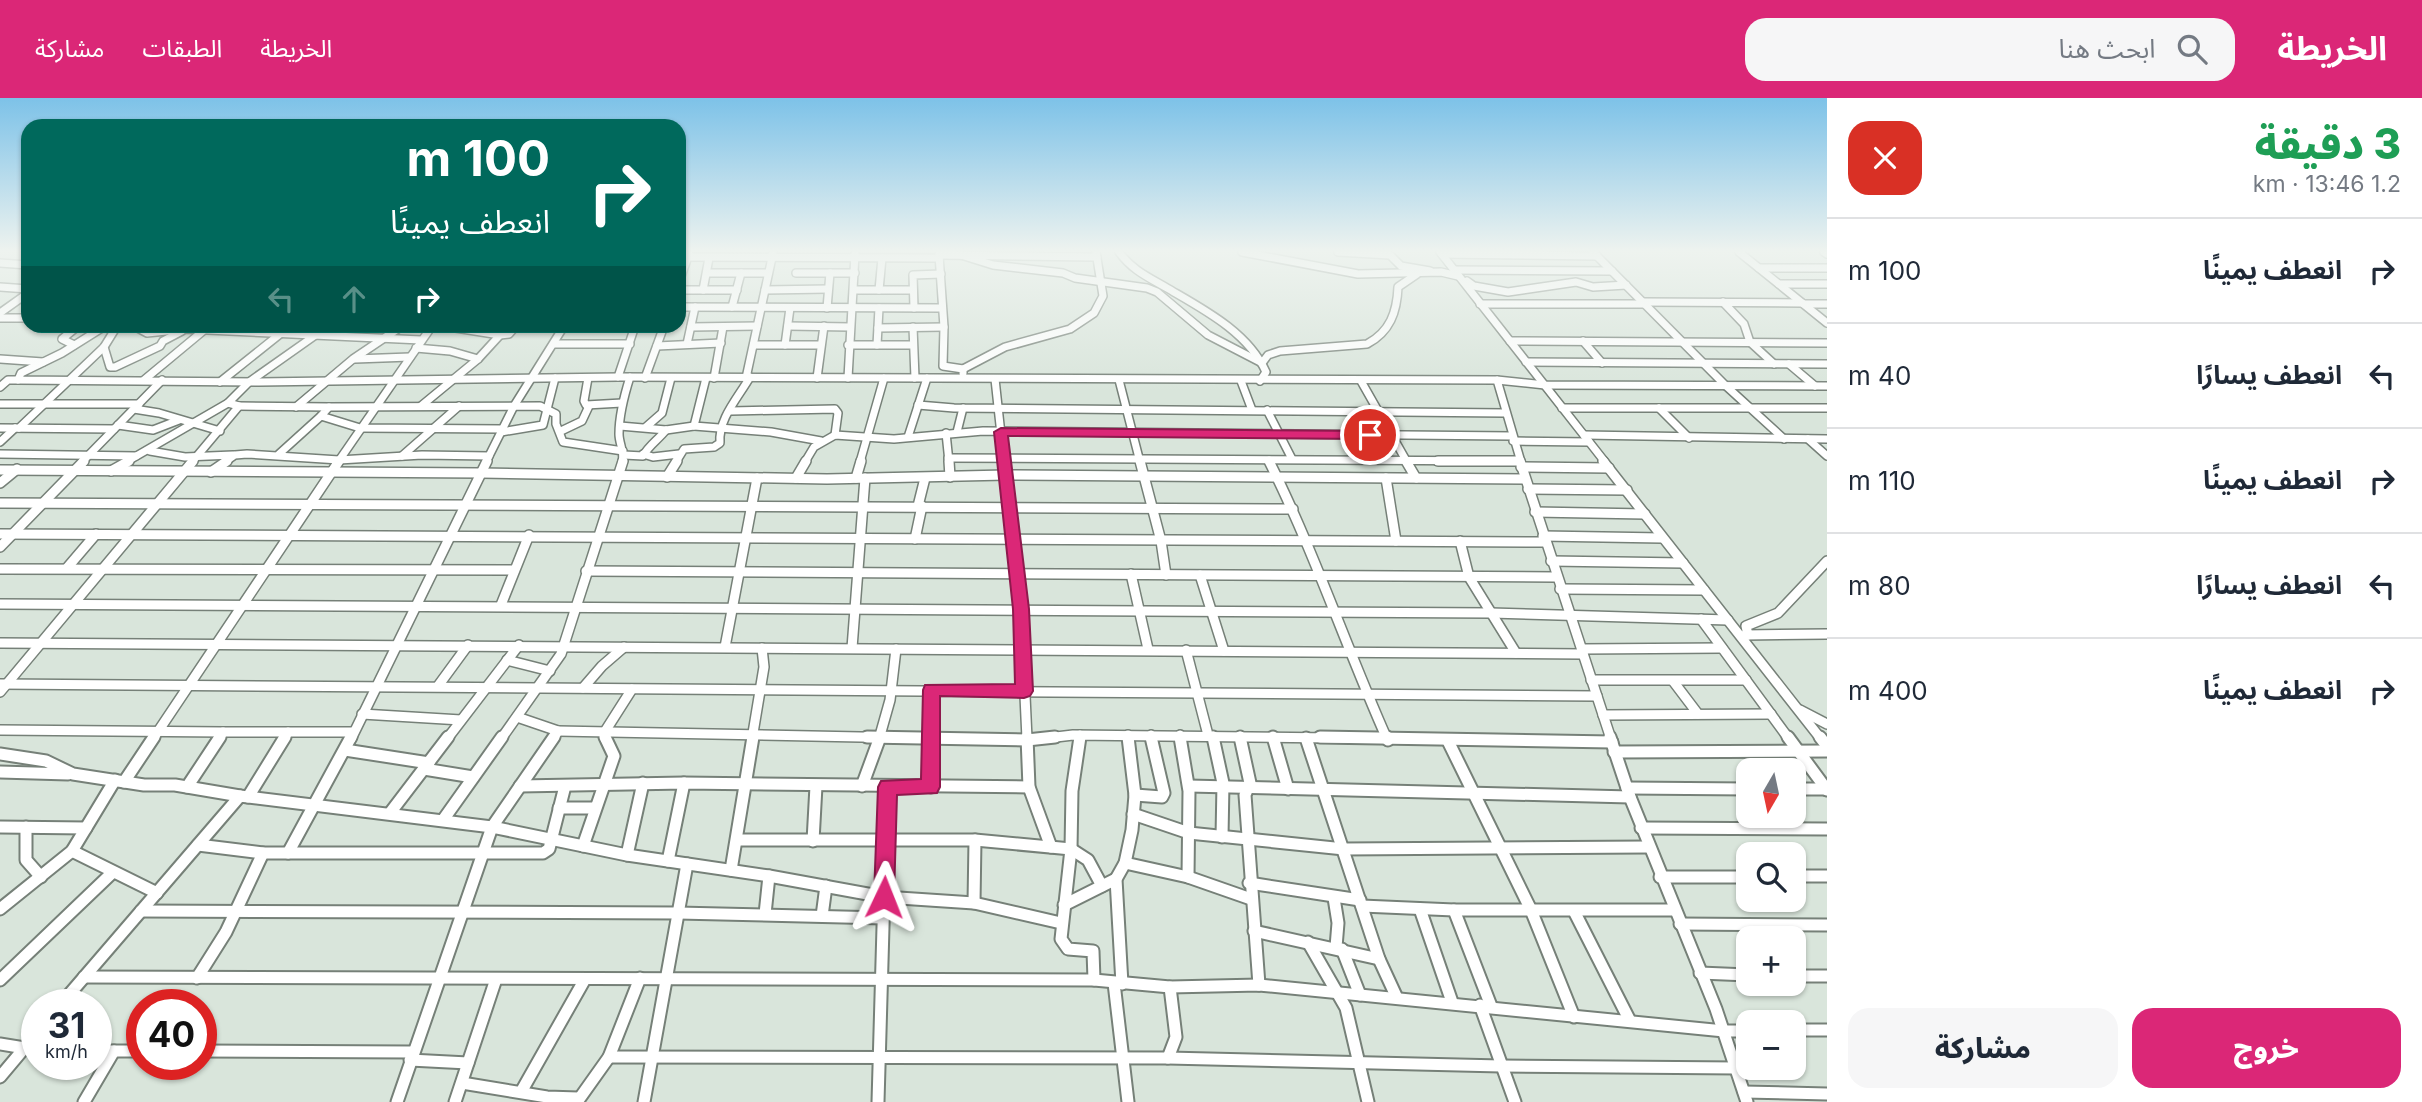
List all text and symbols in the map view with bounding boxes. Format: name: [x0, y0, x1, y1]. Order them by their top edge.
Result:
search box: [1745, 18, 2235, 81]
text: الخريطة: [2277, 28, 2387, 68]
icon: search: [2173, 30, 2211, 68]
text: ابحث هنا: [2059, 33, 2155, 64]
text: مشاركة: [35, 34, 104, 63]
text: الطبقات: [142, 34, 222, 63]
text: الخريطة: [260, 34, 332, 63]
text: 3 دقيقة: [2255, 118, 2401, 169]
button: close: [1848, 121, 1922, 195]
text: 100 m: [406, 129, 550, 188]
icon: right: [574, 147, 665, 238]
text: 1.2 km · 13:46: [2253, 170, 2401, 198]
text: انعطف يمينًا: [390, 202, 550, 241]
icon: right: [2363, 252, 2401, 290]
text: انعطف يمينًا: [2203, 254, 2342, 285]
text: 100 m: [1848, 255, 1921, 286]
icon: left: [262, 280, 300, 318]
icon: ahead: [335, 280, 373, 318]
icon: right: [408, 280, 446, 318]
icon: left: [2363, 357, 2401, 395]
text: انعطف يسارًا: [2196, 359, 2342, 390]
text: 40 m: [1848, 360, 1911, 391]
pin: [1340, 405, 1400, 465]
icon: arrive: [1351, 416, 1389, 454]
icon: right: [2363, 462, 2401, 500]
text: انعطف يمينًا: [2203, 464, 2342, 495]
text: 110 m: [1848, 465, 1916, 496]
icon: left: [2363, 567, 2401, 605]
text: انعطف يسارًا: [2196, 569, 2342, 600]
text: 80 m: [1848, 570, 1911, 601]
icon: right: [2363, 672, 2401, 710]
text: انعطف يمينًا: [2203, 674, 2342, 705]
text: 400 m: [1848, 675, 1928, 706]
north arrow: [1736, 758, 1806, 828]
map controls: [1736, 758, 1806, 1080]
button: search: [1736, 842, 1806, 912]
position arrow: [847, 860, 921, 934]
button: +: [1736, 926, 1806, 996]
speed limit sign: 40: [126, 989, 217, 1080]
text: 31: [48, 1004, 85, 1046]
button: مشاركة: [1848, 1008, 2118, 1088]
button: خروج: [2132, 1008, 2401, 1088]
button: −: [1736, 1010, 1806, 1080]
text: km/h: [45, 1041, 88, 1062]

